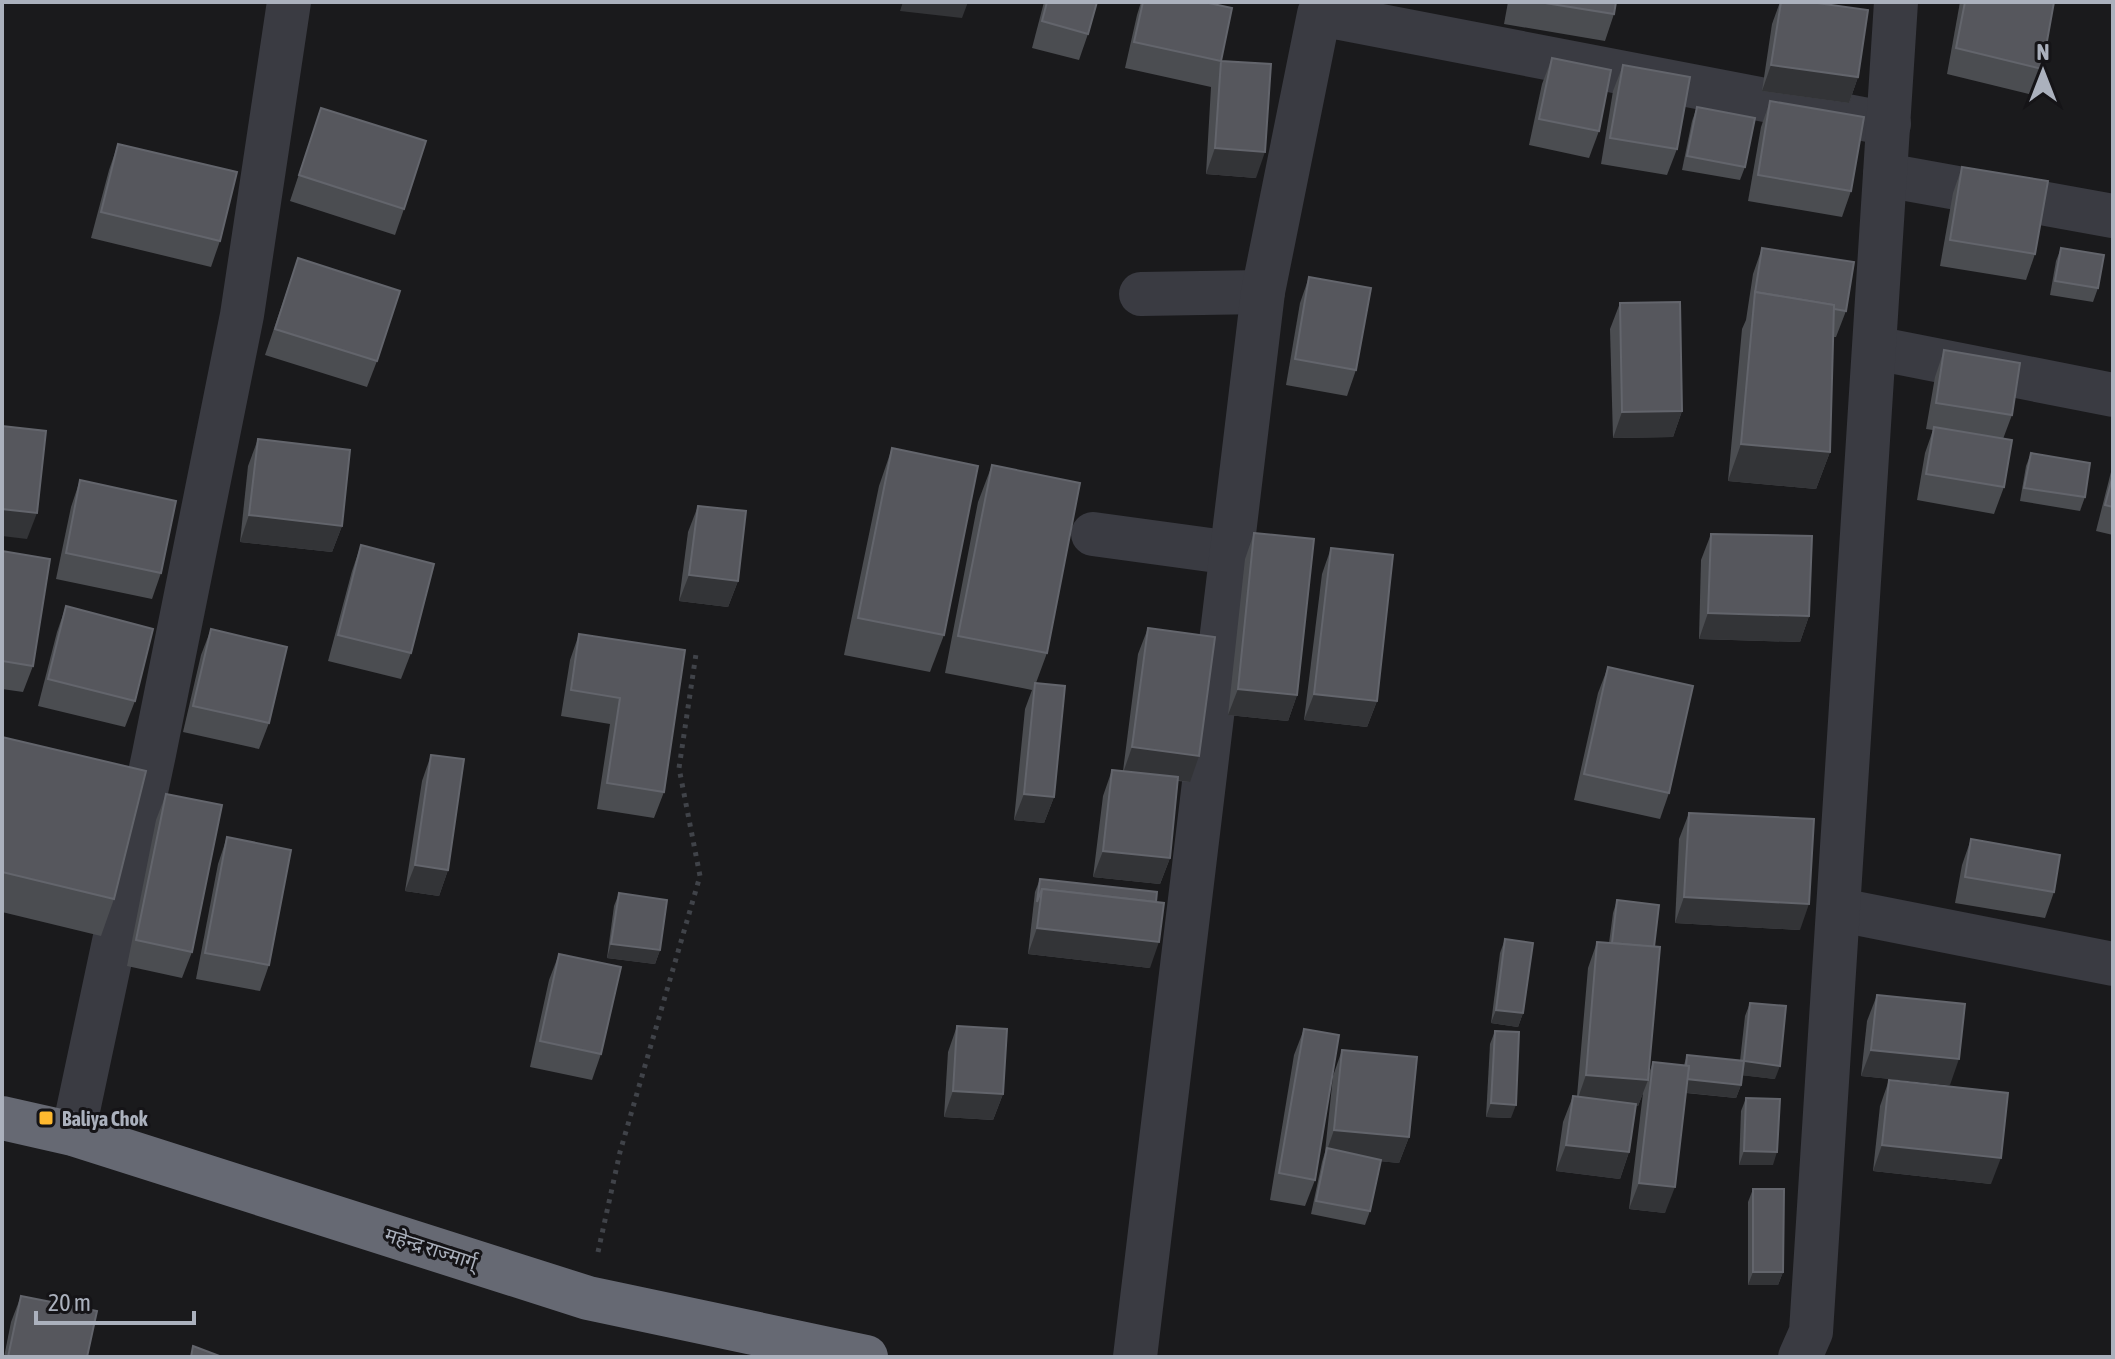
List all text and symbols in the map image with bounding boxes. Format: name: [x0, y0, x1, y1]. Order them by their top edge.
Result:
north arrow: [2003, 32, 2083, 112]
text: N: [2037, 39, 2049, 65]
place label: Baliya Chok: [62, 1107, 148, 1130]
marker: Baliya Chok: [37, 1109, 55, 1127]
street label: महेन्द्र राज्मार्ग्: [381, 1222, 483, 1276]
scale bar: [36, 1275, 194, 1325]
text: 20 m: [48, 1289, 91, 1316]

